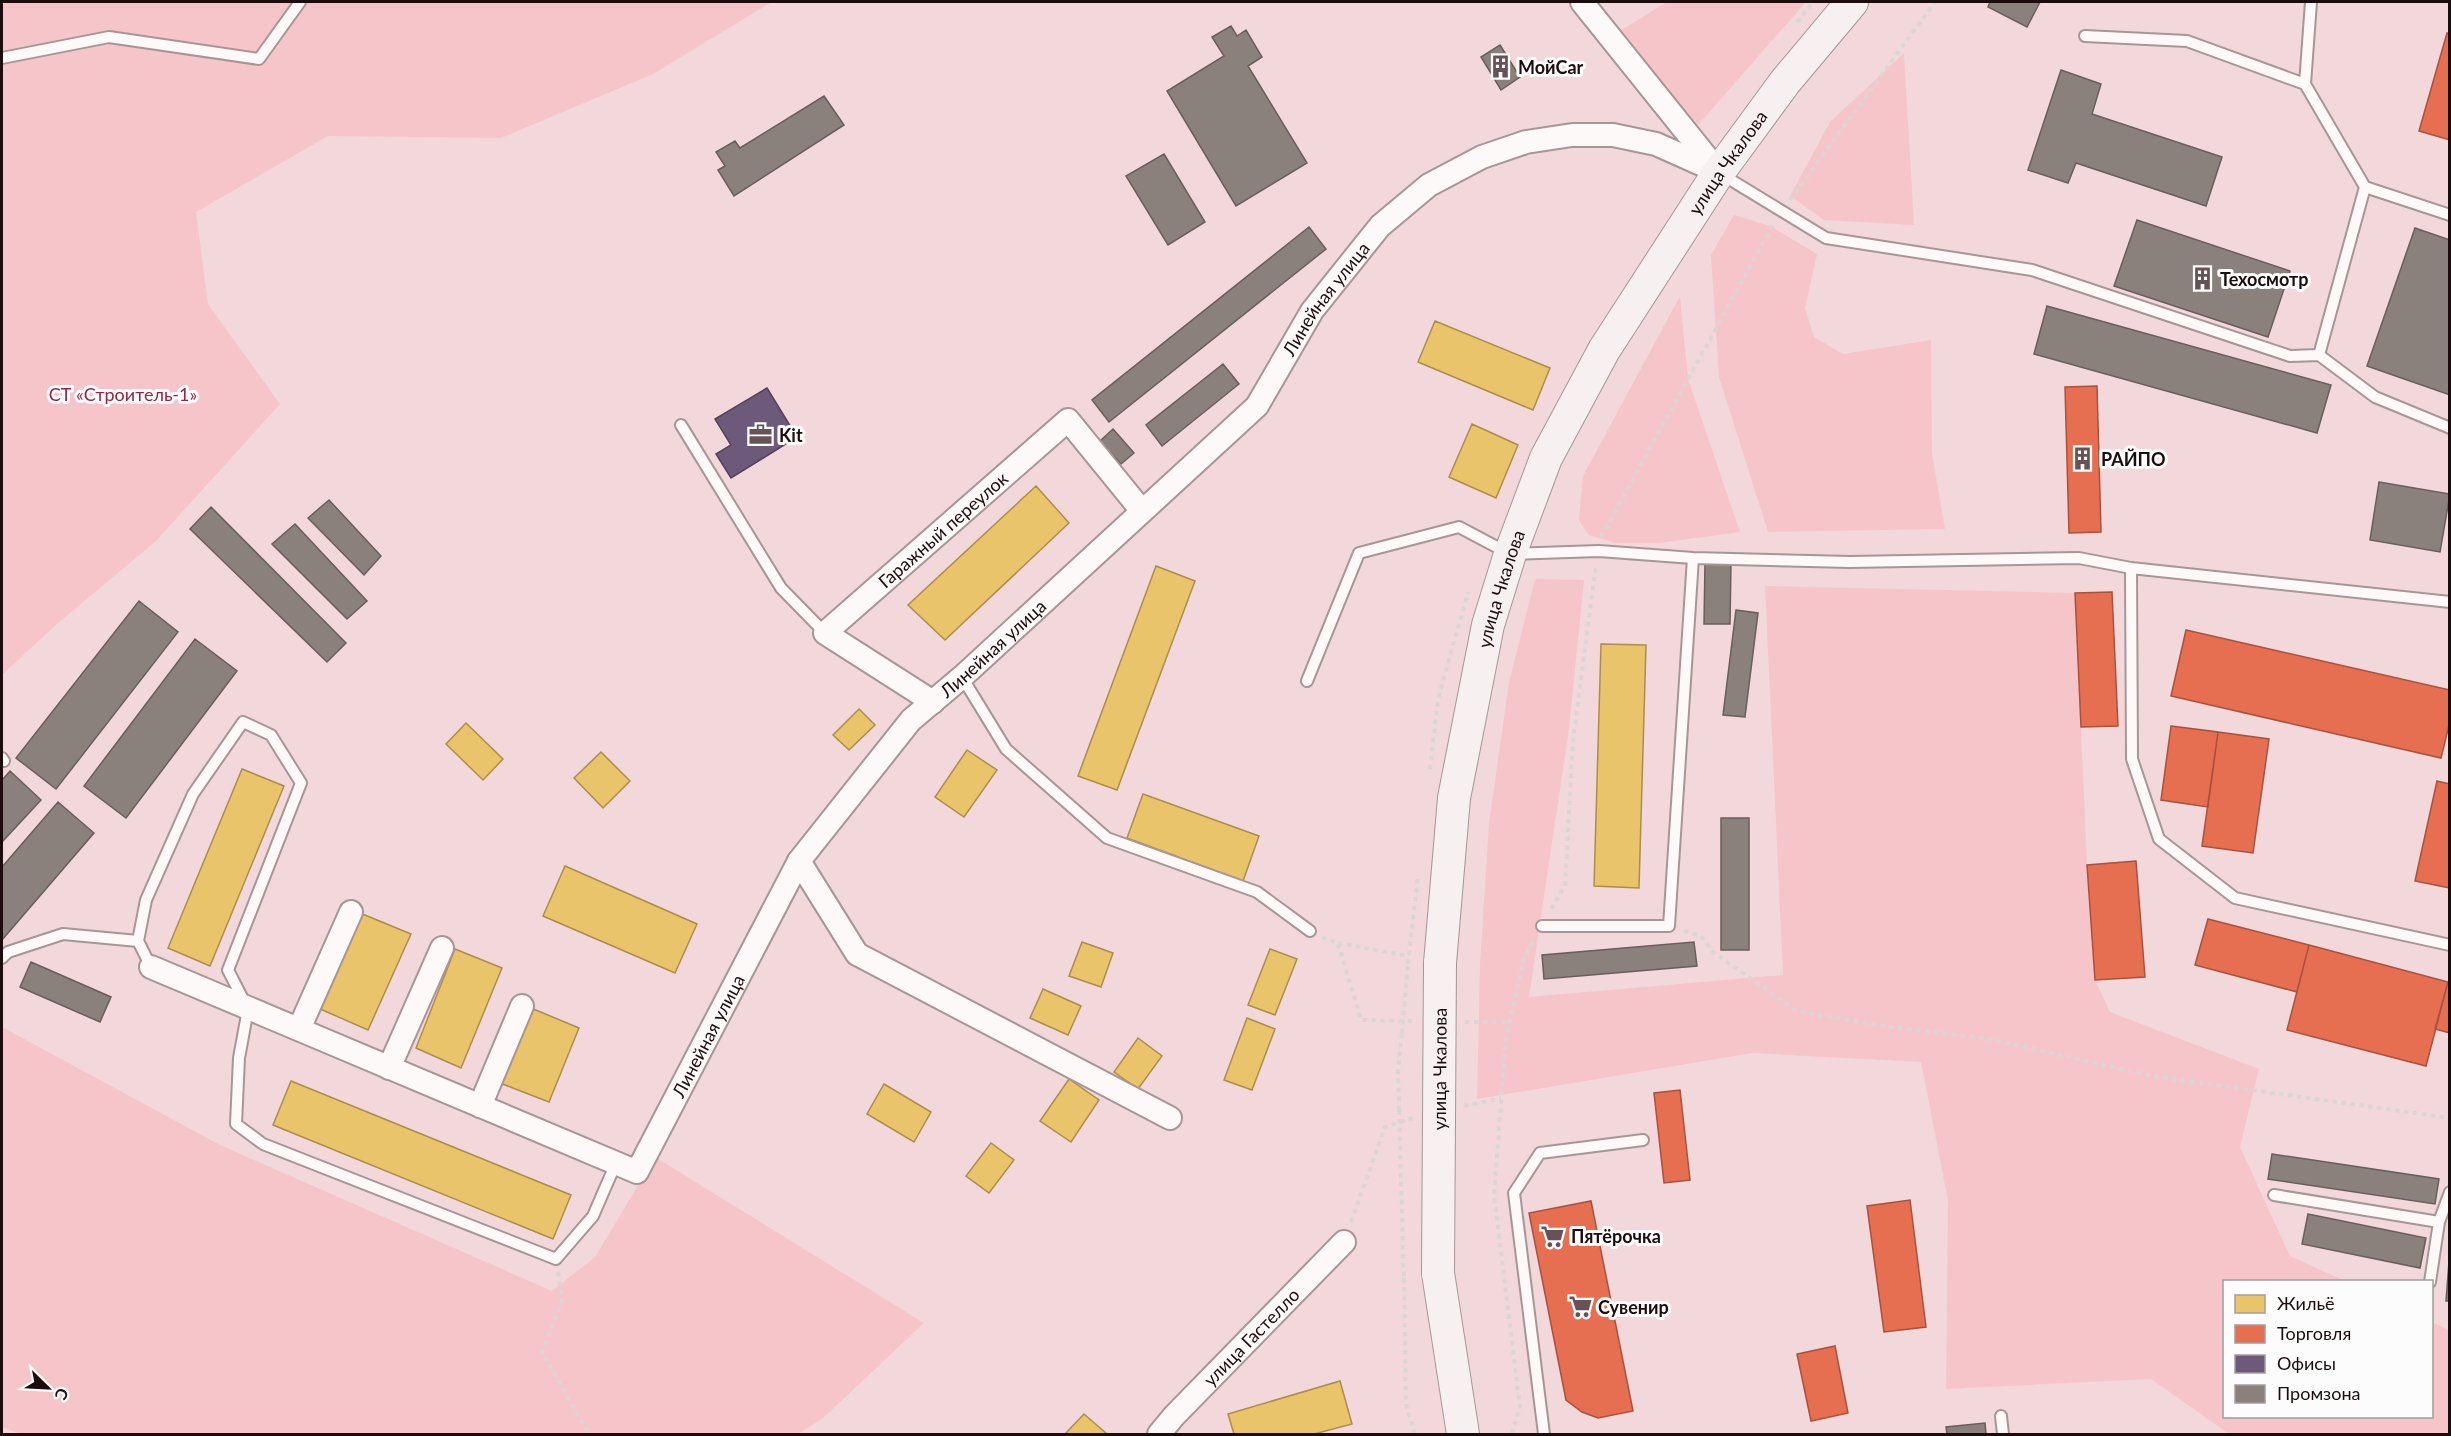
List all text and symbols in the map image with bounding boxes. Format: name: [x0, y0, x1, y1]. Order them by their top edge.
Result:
building icon: МойCar: [1487, 54, 1513, 80]
place label: МойCar: [1518, 56, 1584, 78]
street label: улица Чкалова: [1683, 106, 1772, 219]
street label: Линейная улица: [1277, 238, 1374, 360]
building icon: Техосмотр: [2189, 266, 2215, 292]
place label: Техосмотр: [2220, 268, 2309, 290]
park label: СТ «Строитель-1»: [49, 383, 197, 405]
office icon: Kit: [748, 422, 774, 448]
place label: Kit: [779, 424, 803, 446]
building icon: РАЙПО: [2070, 446, 2096, 472]
place label: РАЙПО: [2101, 448, 2166, 470]
street label: Гаражный переулок: [874, 467, 1013, 592]
street label: улица Чкалова: [1473, 527, 1529, 650]
street label: Линейная улица: [935, 595, 1050, 702]
street label: Линейная улица: [667, 971, 749, 1102]
street label: улица Чкалова: [1428, 1008, 1451, 1130]
supermarket icon: Пятёрочка: [1540, 1223, 1566, 1249]
place label: Пятёрочка: [1571, 1225, 1661, 1247]
legend: [2223, 1280, 2433, 1418]
street label: улица Гастелло: [1199, 1283, 1304, 1390]
text: Жильё: [2277, 1292, 2335, 1314]
supermarket icon: Сувенир: [1567, 1294, 1593, 1320]
place label: Сувенир: [1598, 1296, 1669, 1318]
text: Торговля: [2277, 1322, 2351, 1344]
text: Офисы: [2277, 1352, 2336, 1374]
north arrow: [18, 1358, 78, 1418]
text: Промзона: [2277, 1382, 2360, 1404]
text: С: [51, 1386, 73, 1403]

